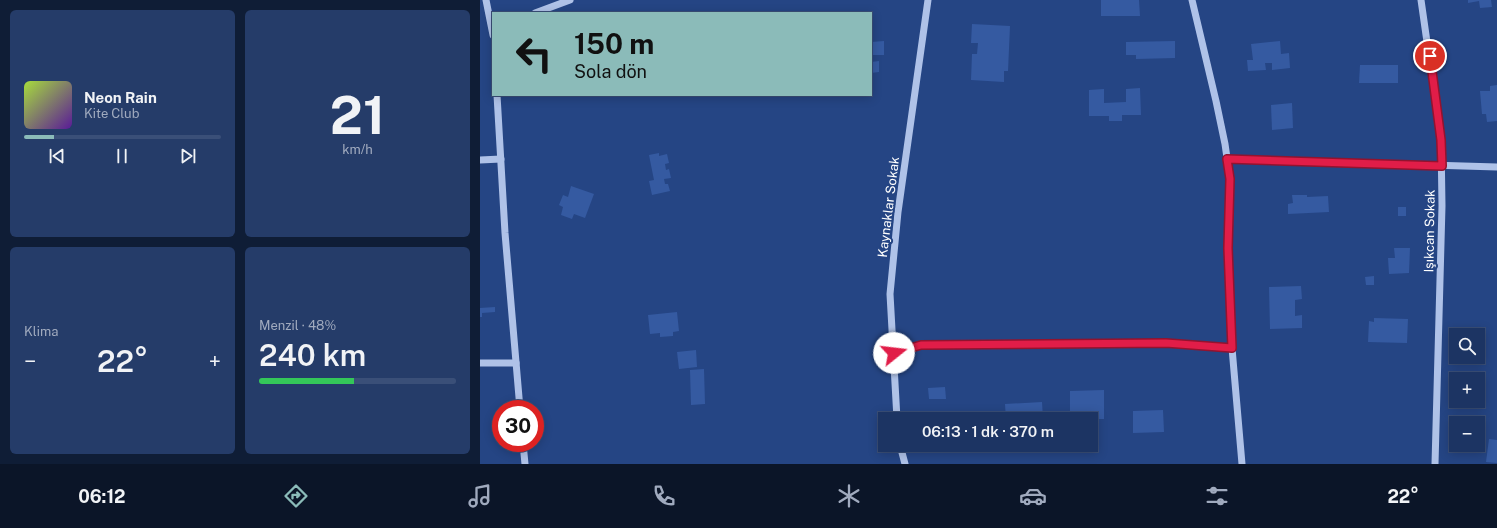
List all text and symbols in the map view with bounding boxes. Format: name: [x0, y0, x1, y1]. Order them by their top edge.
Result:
text: 150 m: [574, 27, 654, 60]
icon: left: [508, 28, 560, 80]
pin: [1413, 39, 1447, 73]
icon: arrive: [1419, 45, 1441, 67]
text: Sola dön: [574, 61, 647, 82]
text: 21: [330, 85, 385, 146]
text: Neon Rain: [84, 89, 157, 106]
text: Kite Club: [84, 106, 139, 121]
text: km/h: [342, 142, 373, 157]
icon: previous: [46, 145, 68, 167]
icon: pause: [111, 145, 133, 167]
icon: next: [177, 145, 199, 167]
street label: Kaynaklar Sokak: [875, 156, 902, 258]
street label: Işıkcan Sokak: [1421, 189, 1438, 273]
text: Menzil · 48%: [259, 318, 336, 333]
text: Klima: [24, 324, 58, 339]
map controls: [1449, 328, 1485, 452]
button: search: [1449, 328, 1485, 364]
position arrow: [873, 332, 915, 374]
text: 240 km: [259, 337, 366, 373]
text: 22°: [97, 343, 148, 379]
text: −: [24, 348, 36, 374]
text: +: [209, 348, 221, 374]
button: +: [1449, 372, 1485, 408]
speed limit sign: 30: [492, 400, 544, 452]
button: −: [1449, 416, 1485, 452]
text: 06:13 · 1 dk · 370 m: [922, 423, 1054, 440]
icon: directions: [282, 482, 310, 510]
icon: music: [466, 482, 494, 510]
icon: phone: [650, 482, 678, 510]
icon: climate: [835, 482, 863, 510]
icon: car: [1019, 482, 1047, 510]
icon: filters: [1203, 482, 1231, 510]
text: 06:12: [78, 486, 126, 507]
text: 22°: [1387, 486, 1419, 507]

